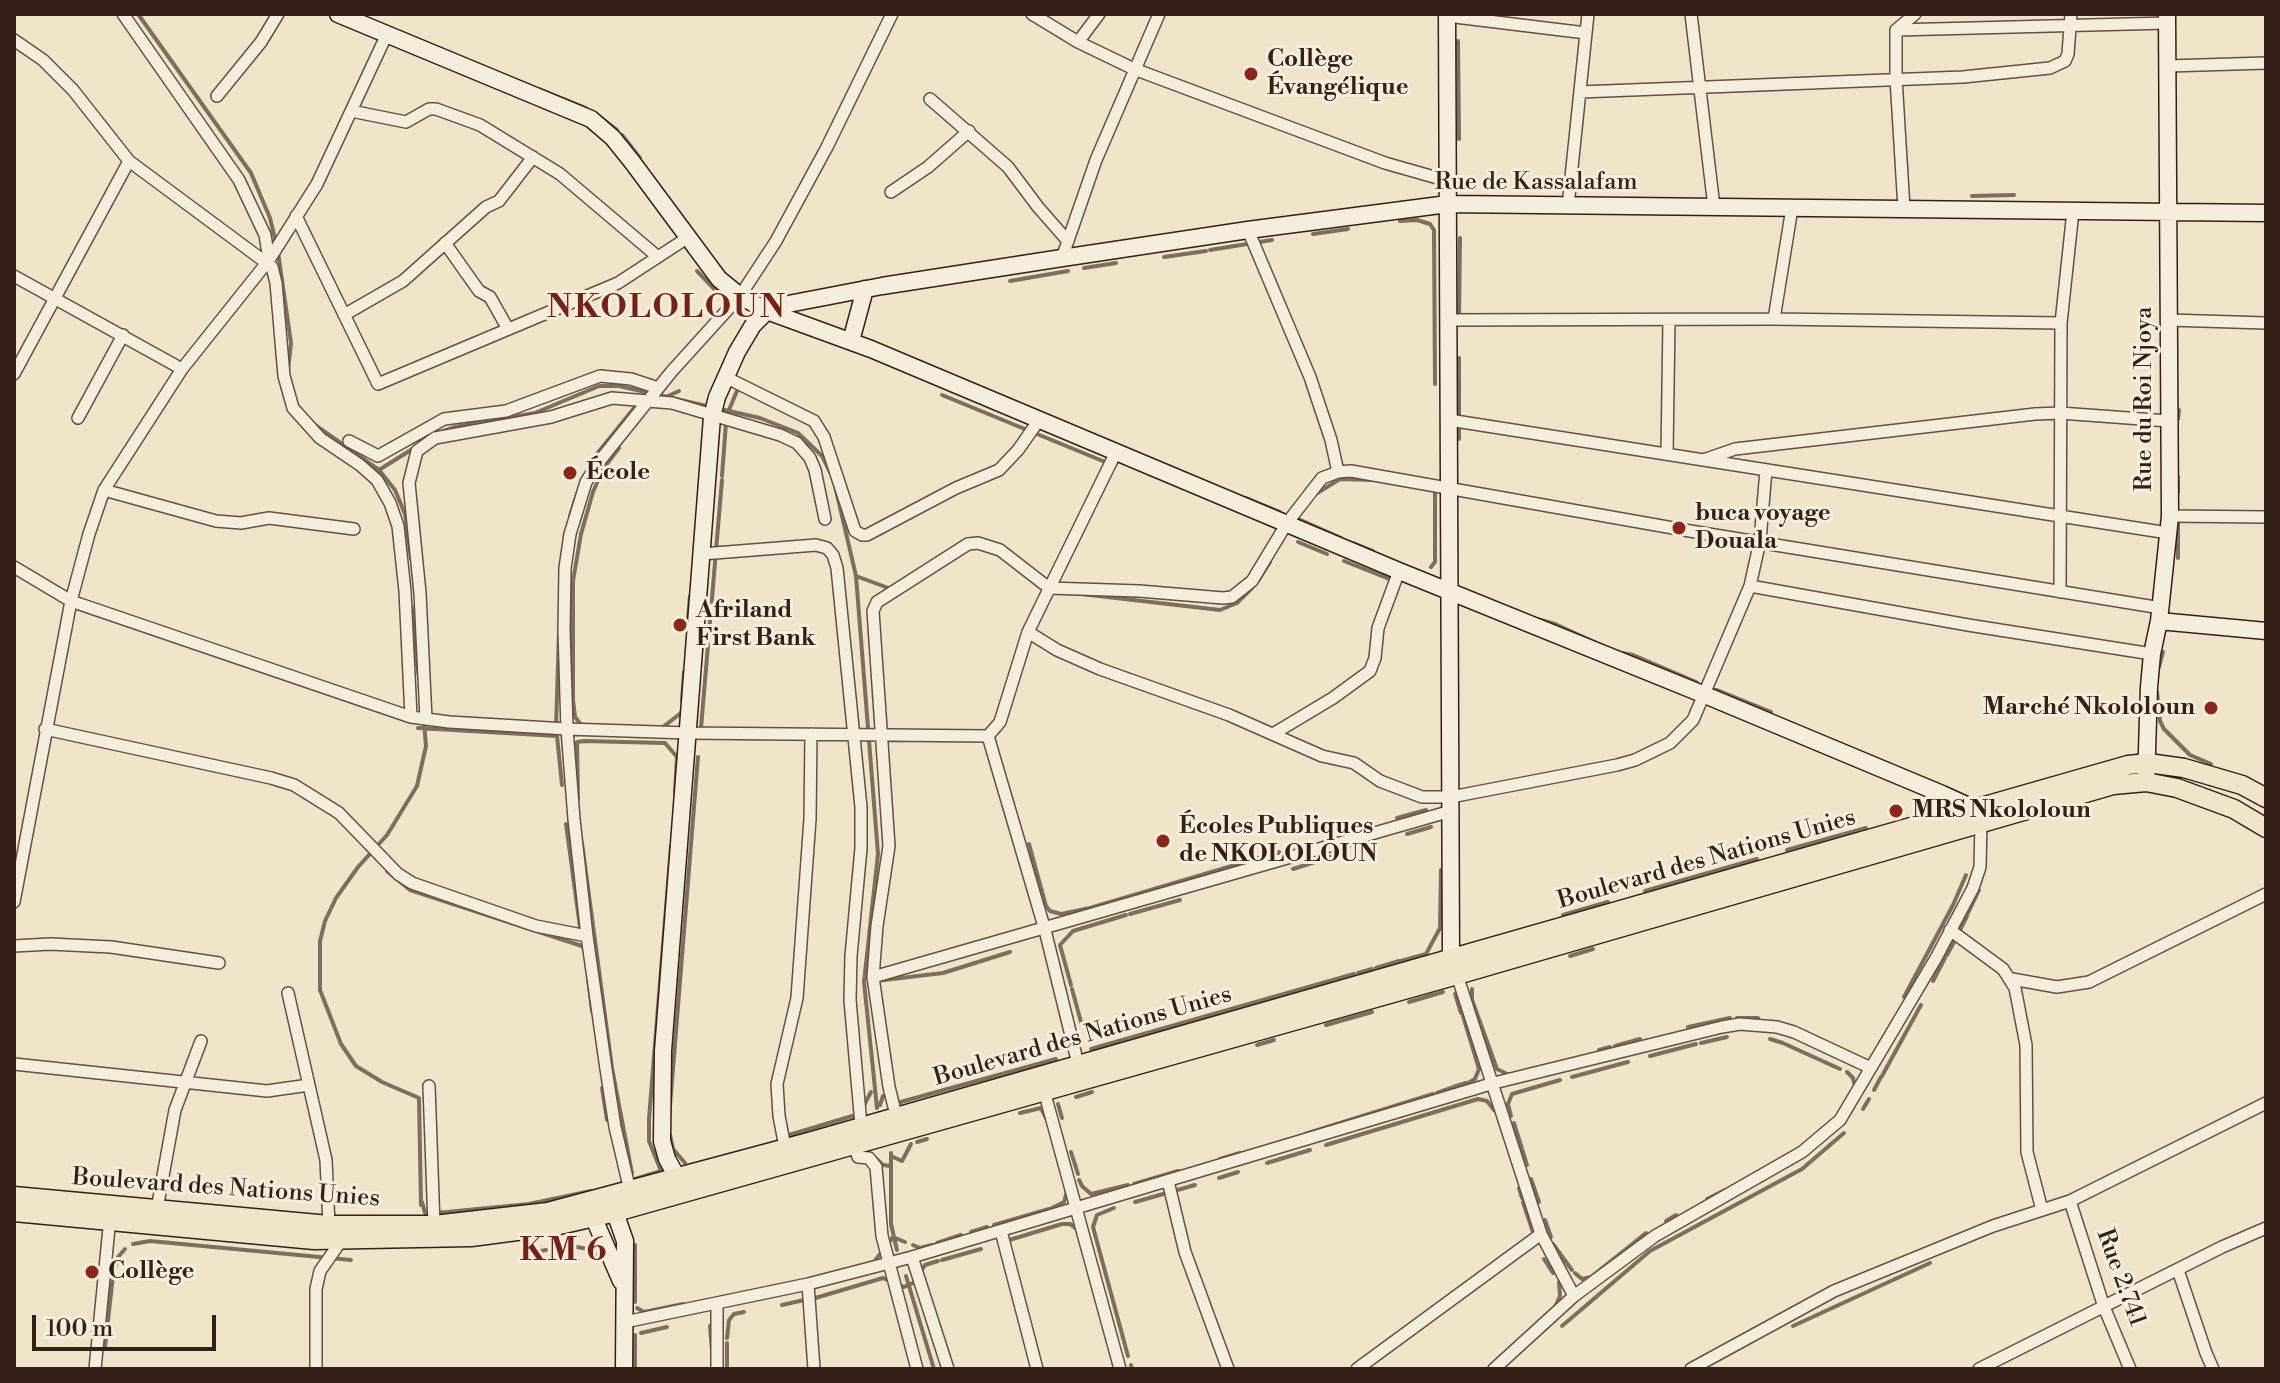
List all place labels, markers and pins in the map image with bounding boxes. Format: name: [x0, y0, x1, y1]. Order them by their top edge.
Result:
place label: Collège Évangélique: [1267, 46, 1409, 102]
marker: Collège Évangélique: [1242, 65, 1260, 83]
place label: École: [586, 459, 650, 487]
marker: École: [561, 464, 579, 482]
place label: buca voyage Douala: [1695, 500, 1831, 556]
marker: buca voyage Douala: [1670, 519, 1688, 537]
place label: Afriland First Bank: [696, 597, 815, 653]
marker: Afriland First Bank: [671, 616, 689, 634]
place label: Marché Nkololoun: [1983, 694, 2195, 722]
marker: Marché Nkololoun: [2202, 699, 2220, 717]
place label: MRS Nkololoun: [1912, 797, 2091, 825]
marker: MRS Nkololoun: [1887, 802, 1905, 820]
place label: Écoles Publiques de NKOLOLOUN: [1179, 813, 1378, 869]
marker: Écoles Publiques de NKOLOLOUN: [1154, 832, 1172, 850]
place label: Collège: [108, 1258, 194, 1286]
marker: Collège: [83, 1263, 101, 1281]

